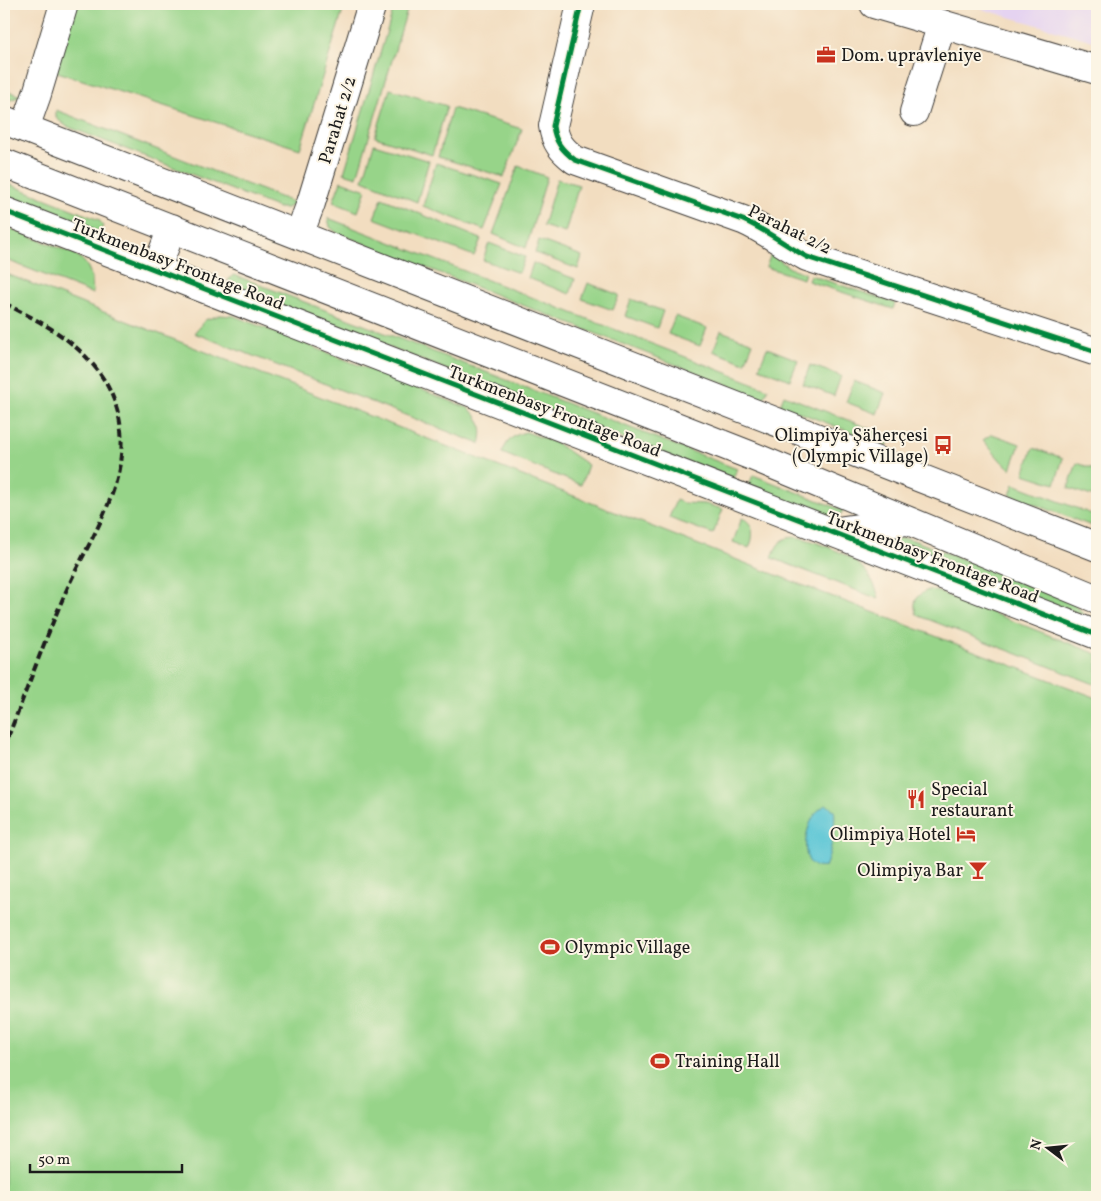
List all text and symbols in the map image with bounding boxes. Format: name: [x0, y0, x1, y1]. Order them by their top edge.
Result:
office icon: Dom. upravleniye: [815, 44, 837, 66]
place label: Dom. upravleniye: [841, 44, 982, 69]
street label: Parahat 2/2: [313, 74, 364, 167]
street label: Parahat 2/2: [743, 199, 835, 261]
street label: Turkmenbasy Frontage Road: [67, 213, 287, 318]
street label: Turkmenbasy Frontage Road: [444, 360, 664, 465]
place label: Olimpiýa Şäherçesi (Olympic Village): [775, 424, 928, 470]
bus stop icon: Olimpiýa Şäherçesi (Olympic Village): [932, 434, 954, 456]
street label: Turkmenbasy Frontage Road: [822, 506, 1042, 611]
place label: Special restaurant: [931, 778, 1014, 824]
restaurant icon: Special restaurant: [905, 788, 927, 810]
place label: Olimpiya Hotel: [830, 823, 951, 848]
hotel icon: Olimpiya Hotel: [955, 823, 977, 845]
place label: Olimpiya Bar: [857, 859, 963, 884]
bar icon: Olimpiya Bar: [967, 859, 989, 881]
sports icon: Olympic Village: [539, 936, 561, 958]
place label: Olympic Village: [565, 936, 690, 961]
sports icon: Training Hall: [649, 1050, 671, 1072]
place label: Training Hall: [675, 1050, 780, 1075]
north arrow: [1024, 1124, 1074, 1174]
text: N: [1026, 1137, 1047, 1152]
scale bar: [30, 1141, 182, 1173]
text: 50 m: [38, 1150, 70, 1171]

